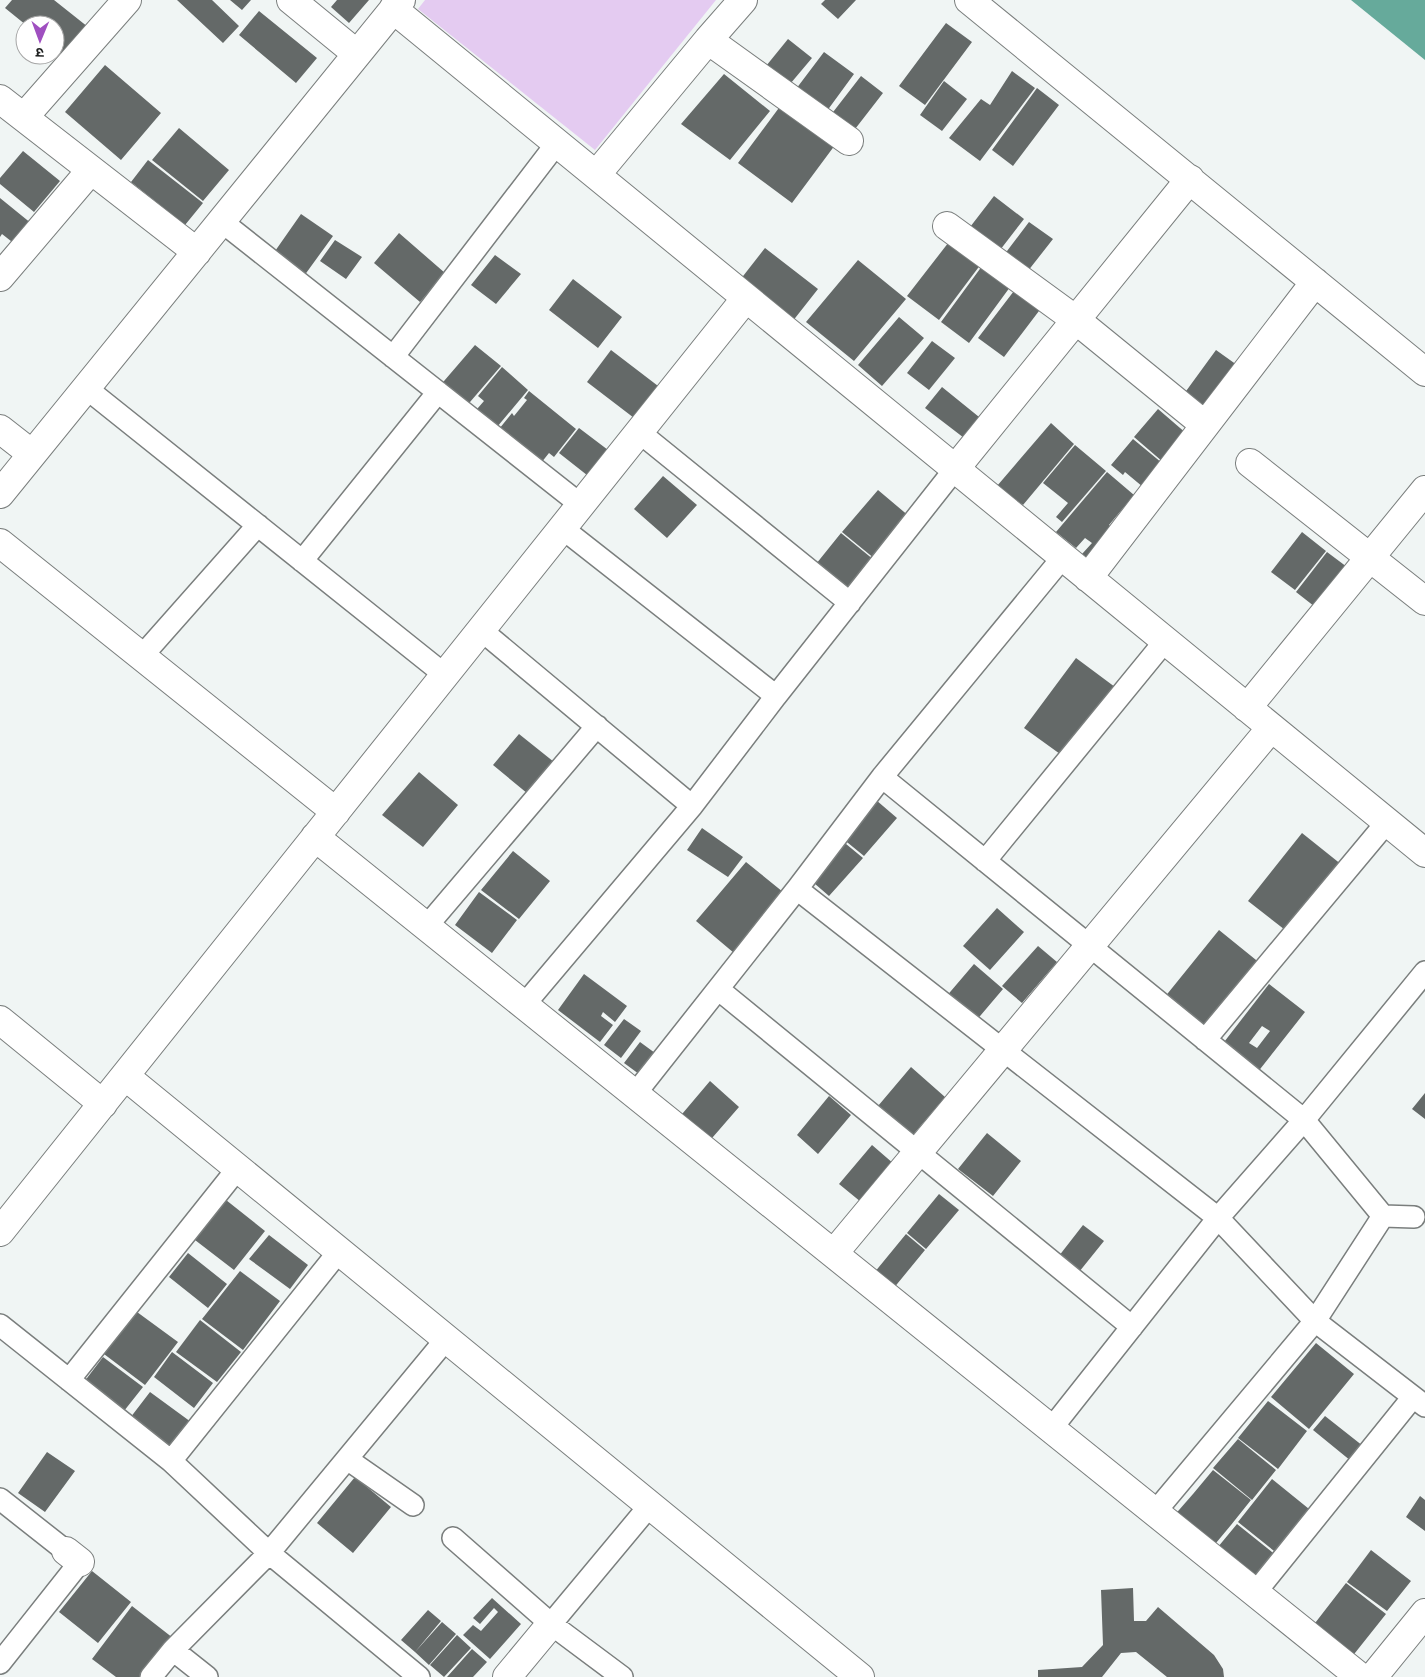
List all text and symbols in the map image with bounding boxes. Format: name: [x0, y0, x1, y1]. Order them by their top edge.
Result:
north arrow: [15, 15, 65, 65]
text: उ: [35, 45, 44, 61]

